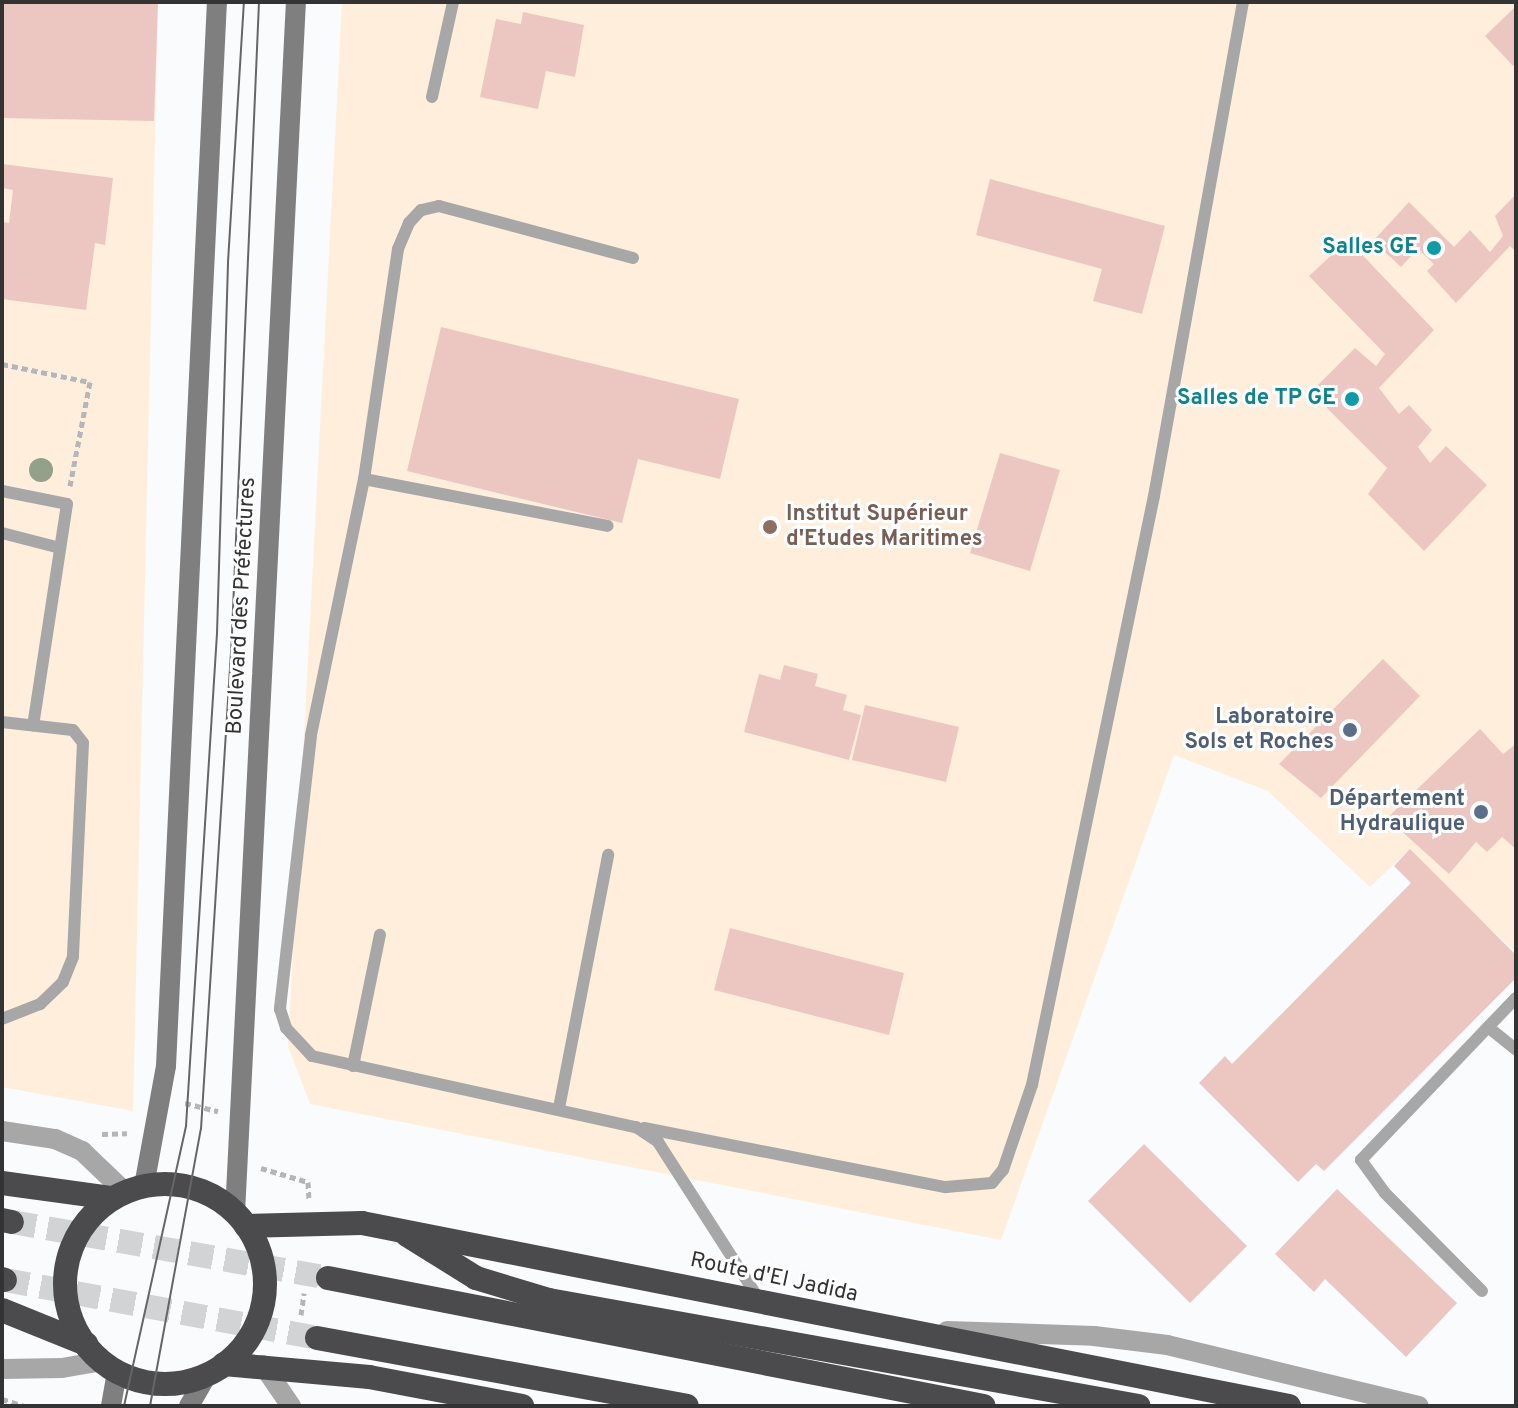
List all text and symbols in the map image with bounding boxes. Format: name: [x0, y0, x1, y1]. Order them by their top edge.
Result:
place label: Salles GE: [1322, 235, 1418, 261]
marker: Salles GE: [1425, 239, 1443, 257]
place label: Salles de TP GE: [1177, 386, 1336, 412]
marker: Salles de TP GE: [1343, 390, 1361, 408]
street label: Boulevard des Préfectures: [222, 477, 262, 735]
place label: Institut Supérieur d'Etudes Maritimes: [786, 501, 983, 552]
marker: Institut Supérieur d'Etudes Maritimes: [761, 518, 779, 536]
place label: Laboratoire Sols et Roches: [1184, 704, 1334, 756]
marker: Laboratoire Sols et Roches: [1341, 721, 1359, 739]
place label: Département Hydraulique: [1329, 786, 1465, 838]
marker: Département Hydraulique: [1472, 803, 1490, 821]
street label: Route d'El Jadida: [688, 1247, 860, 1309]

